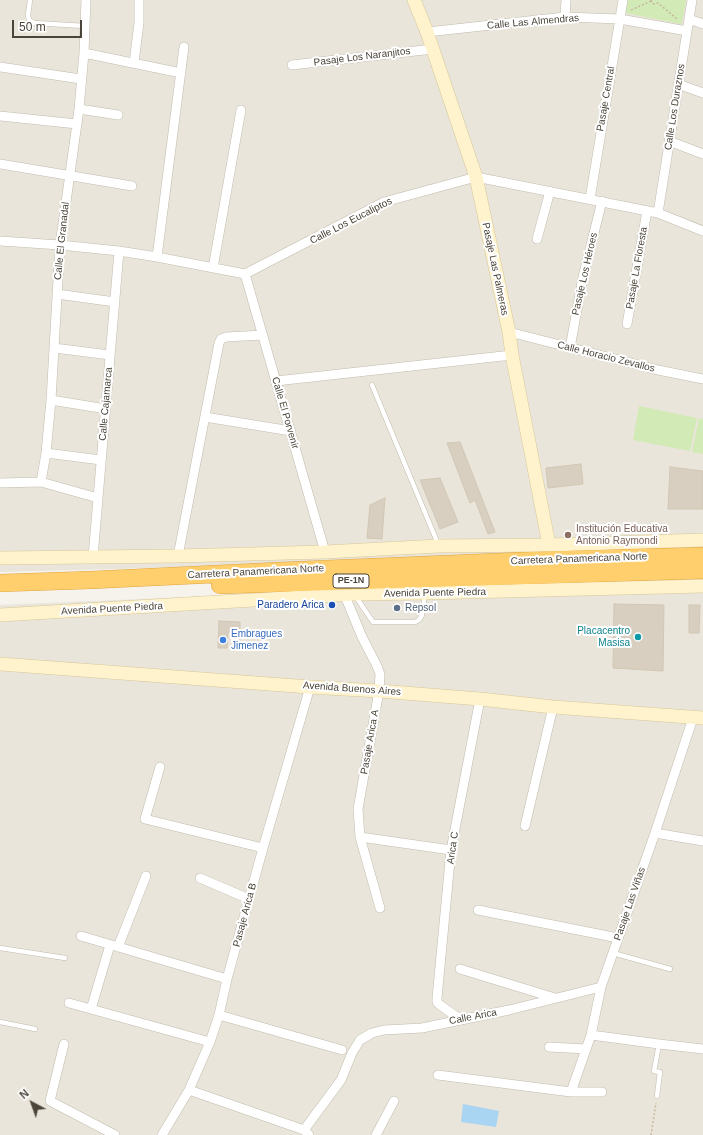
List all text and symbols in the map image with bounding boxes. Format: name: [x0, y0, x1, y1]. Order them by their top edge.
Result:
scale bar: [14, 12, 84, 38]
street label: Calle Las Almendras: [487, 12, 579, 32]
text: 50 m: [19, 20, 46, 34]
street label: Pasaje Los Naranjitos: [313, 45, 411, 69]
street label: Calle Los Duraznos: [662, 63, 688, 151]
street label: Pasaje Central: [594, 66, 618, 132]
street label: Calle Los Eucaliptos: [308, 195, 394, 247]
street label: Calle El Granadal: [52, 201, 72, 281]
street label: Pasaje Las Palmeras: [479, 222, 511, 316]
street label: Pasaje La Floresta: [624, 226, 650, 310]
street label: Pasaje Los Héroes: [570, 231, 600, 317]
street label: Calle Horacio Zevallos: [556, 339, 656, 375]
street label: Calle Cajamarca: [97, 367, 115, 441]
street label: Calle El Porvenir: [269, 376, 301, 450]
place label: Institución Educativa Antonio Raymondi: [576, 523, 668, 546]
marker: Institución Educativa Antonio Raymondi: [563, 530, 573, 540]
street label: Carretera Panamericana Norte: [510, 551, 648, 567]
street label: Carretera Panamericana Norte: [187, 562, 325, 582]
road number: PE-1N: [333, 574, 369, 588]
street label: Avenida Puente Piedra: [384, 586, 486, 600]
place label: Paradero Arica: [257, 599, 324, 611]
street label: Avenida Puente Piedra: [61, 600, 163, 618]
marker: Paradero Arica: [327, 600, 337, 610]
place label: Repsol: [405, 602, 436, 614]
marker: Repsol: [392, 603, 402, 613]
place label: Placacentro Masisa: [577, 625, 630, 648]
place label: Embragues Jimenez: [231, 628, 282, 652]
marker: Placacentro Masisa: [633, 632, 643, 642]
marker: Embragues Jimenez: [218, 635, 228, 645]
street label: Avenida Buenos Aires: [303, 680, 401, 698]
street label: Pasaje Arica A: [358, 709, 382, 775]
street label: Arica C: [445, 831, 461, 865]
street label: Pasaje Las Viñas: [612, 866, 648, 942]
street label: Pasaje Arica B: [231, 882, 259, 948]
street label: Calle Arica: [448, 1006, 498, 1028]
north arrow: [12, 1083, 52, 1123]
text: N: [17, 1087, 31, 1101]

